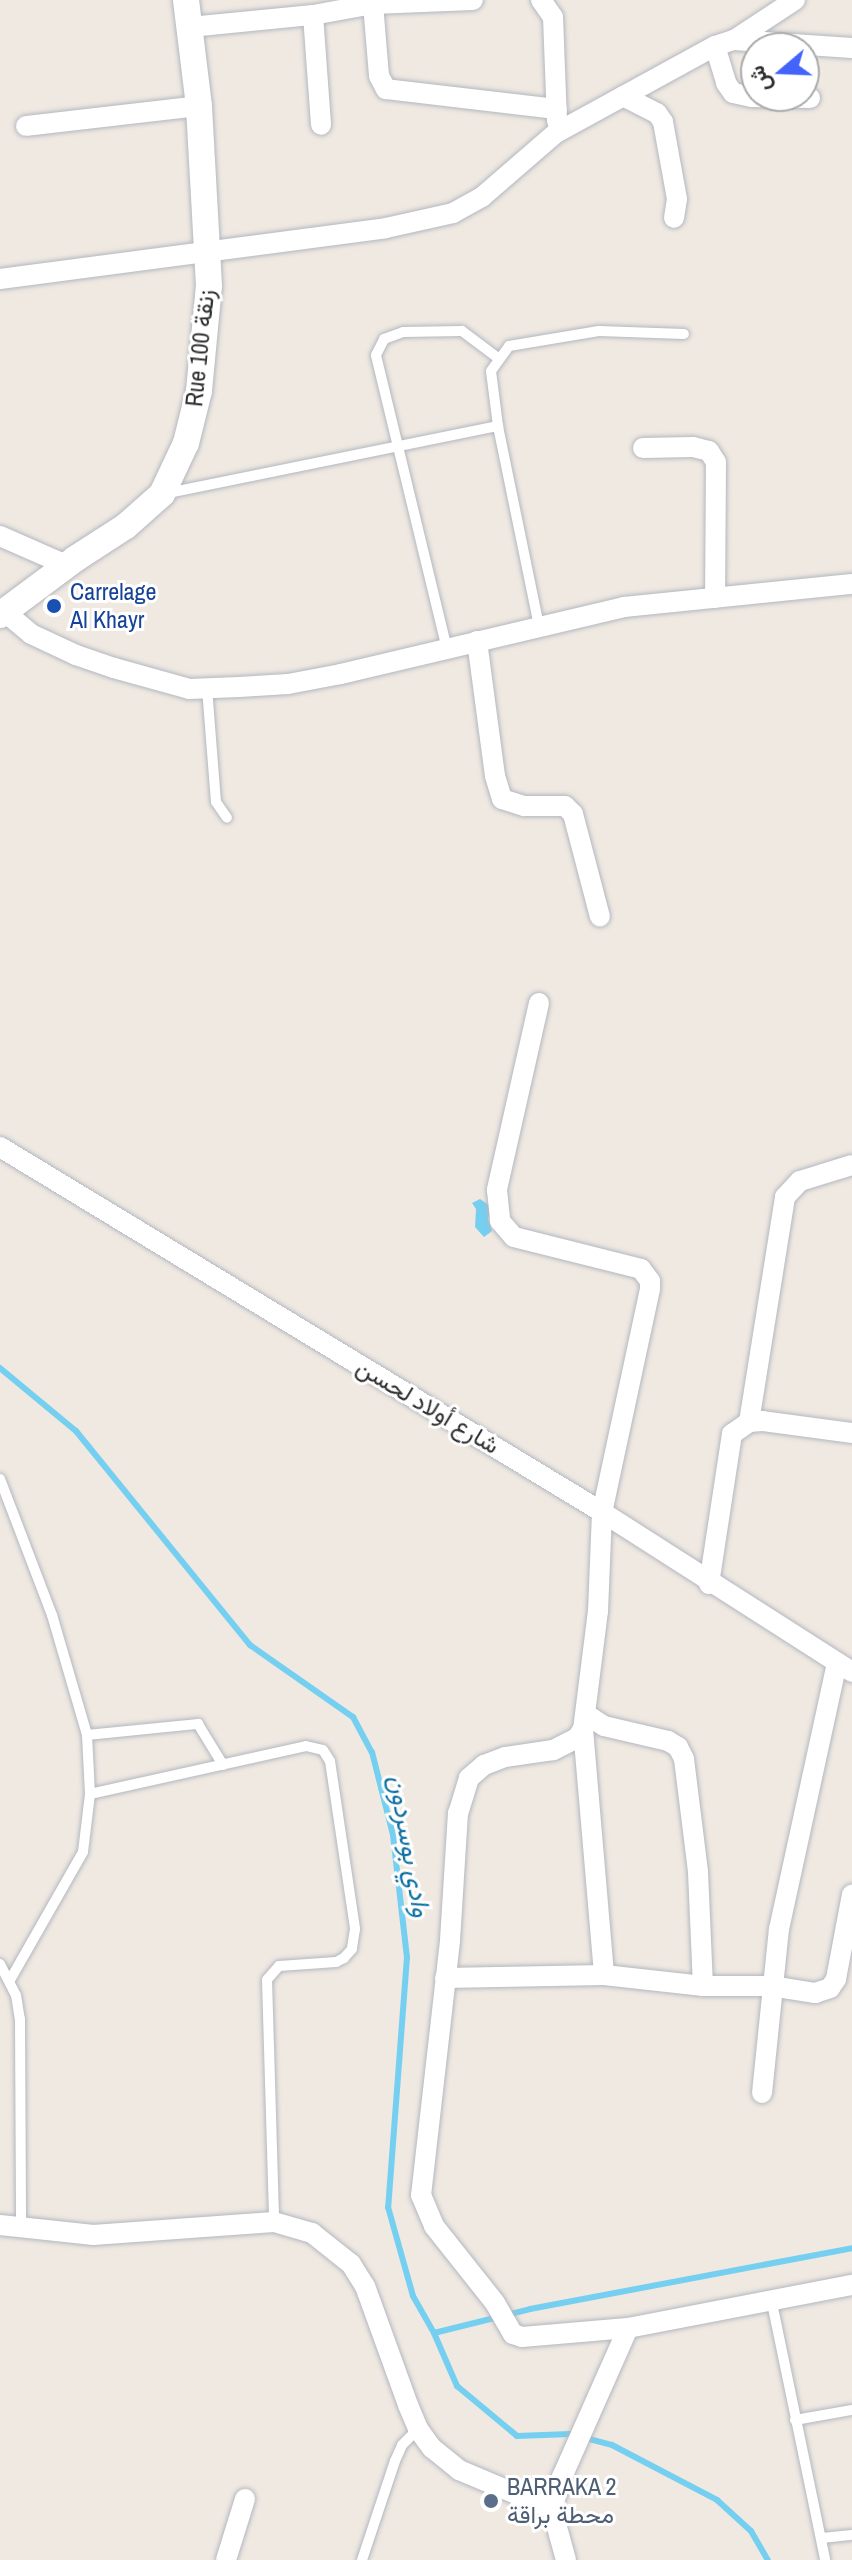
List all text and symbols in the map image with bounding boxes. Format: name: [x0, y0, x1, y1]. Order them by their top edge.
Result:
north arrow: [740, 32, 820, 112]
text: ش: [741, 62, 778, 97]
street label: Rue 100 زنقة: [180, 288, 220, 408]
place label: Carrelage Al Khayr: [70, 578, 156, 634]
marker: Carrelage Al Khayr: [45, 597, 63, 615]
street label: شارع أولاد لحسن: [351, 1352, 505, 1460]
water label: وادي بوسردون: [382, 1773, 438, 1919]
place label: BARRAKA 2 محطة براقة: [507, 2473, 617, 2529]
marker: BARRAKA 2 محطة براقة: [482, 2492, 500, 2510]

